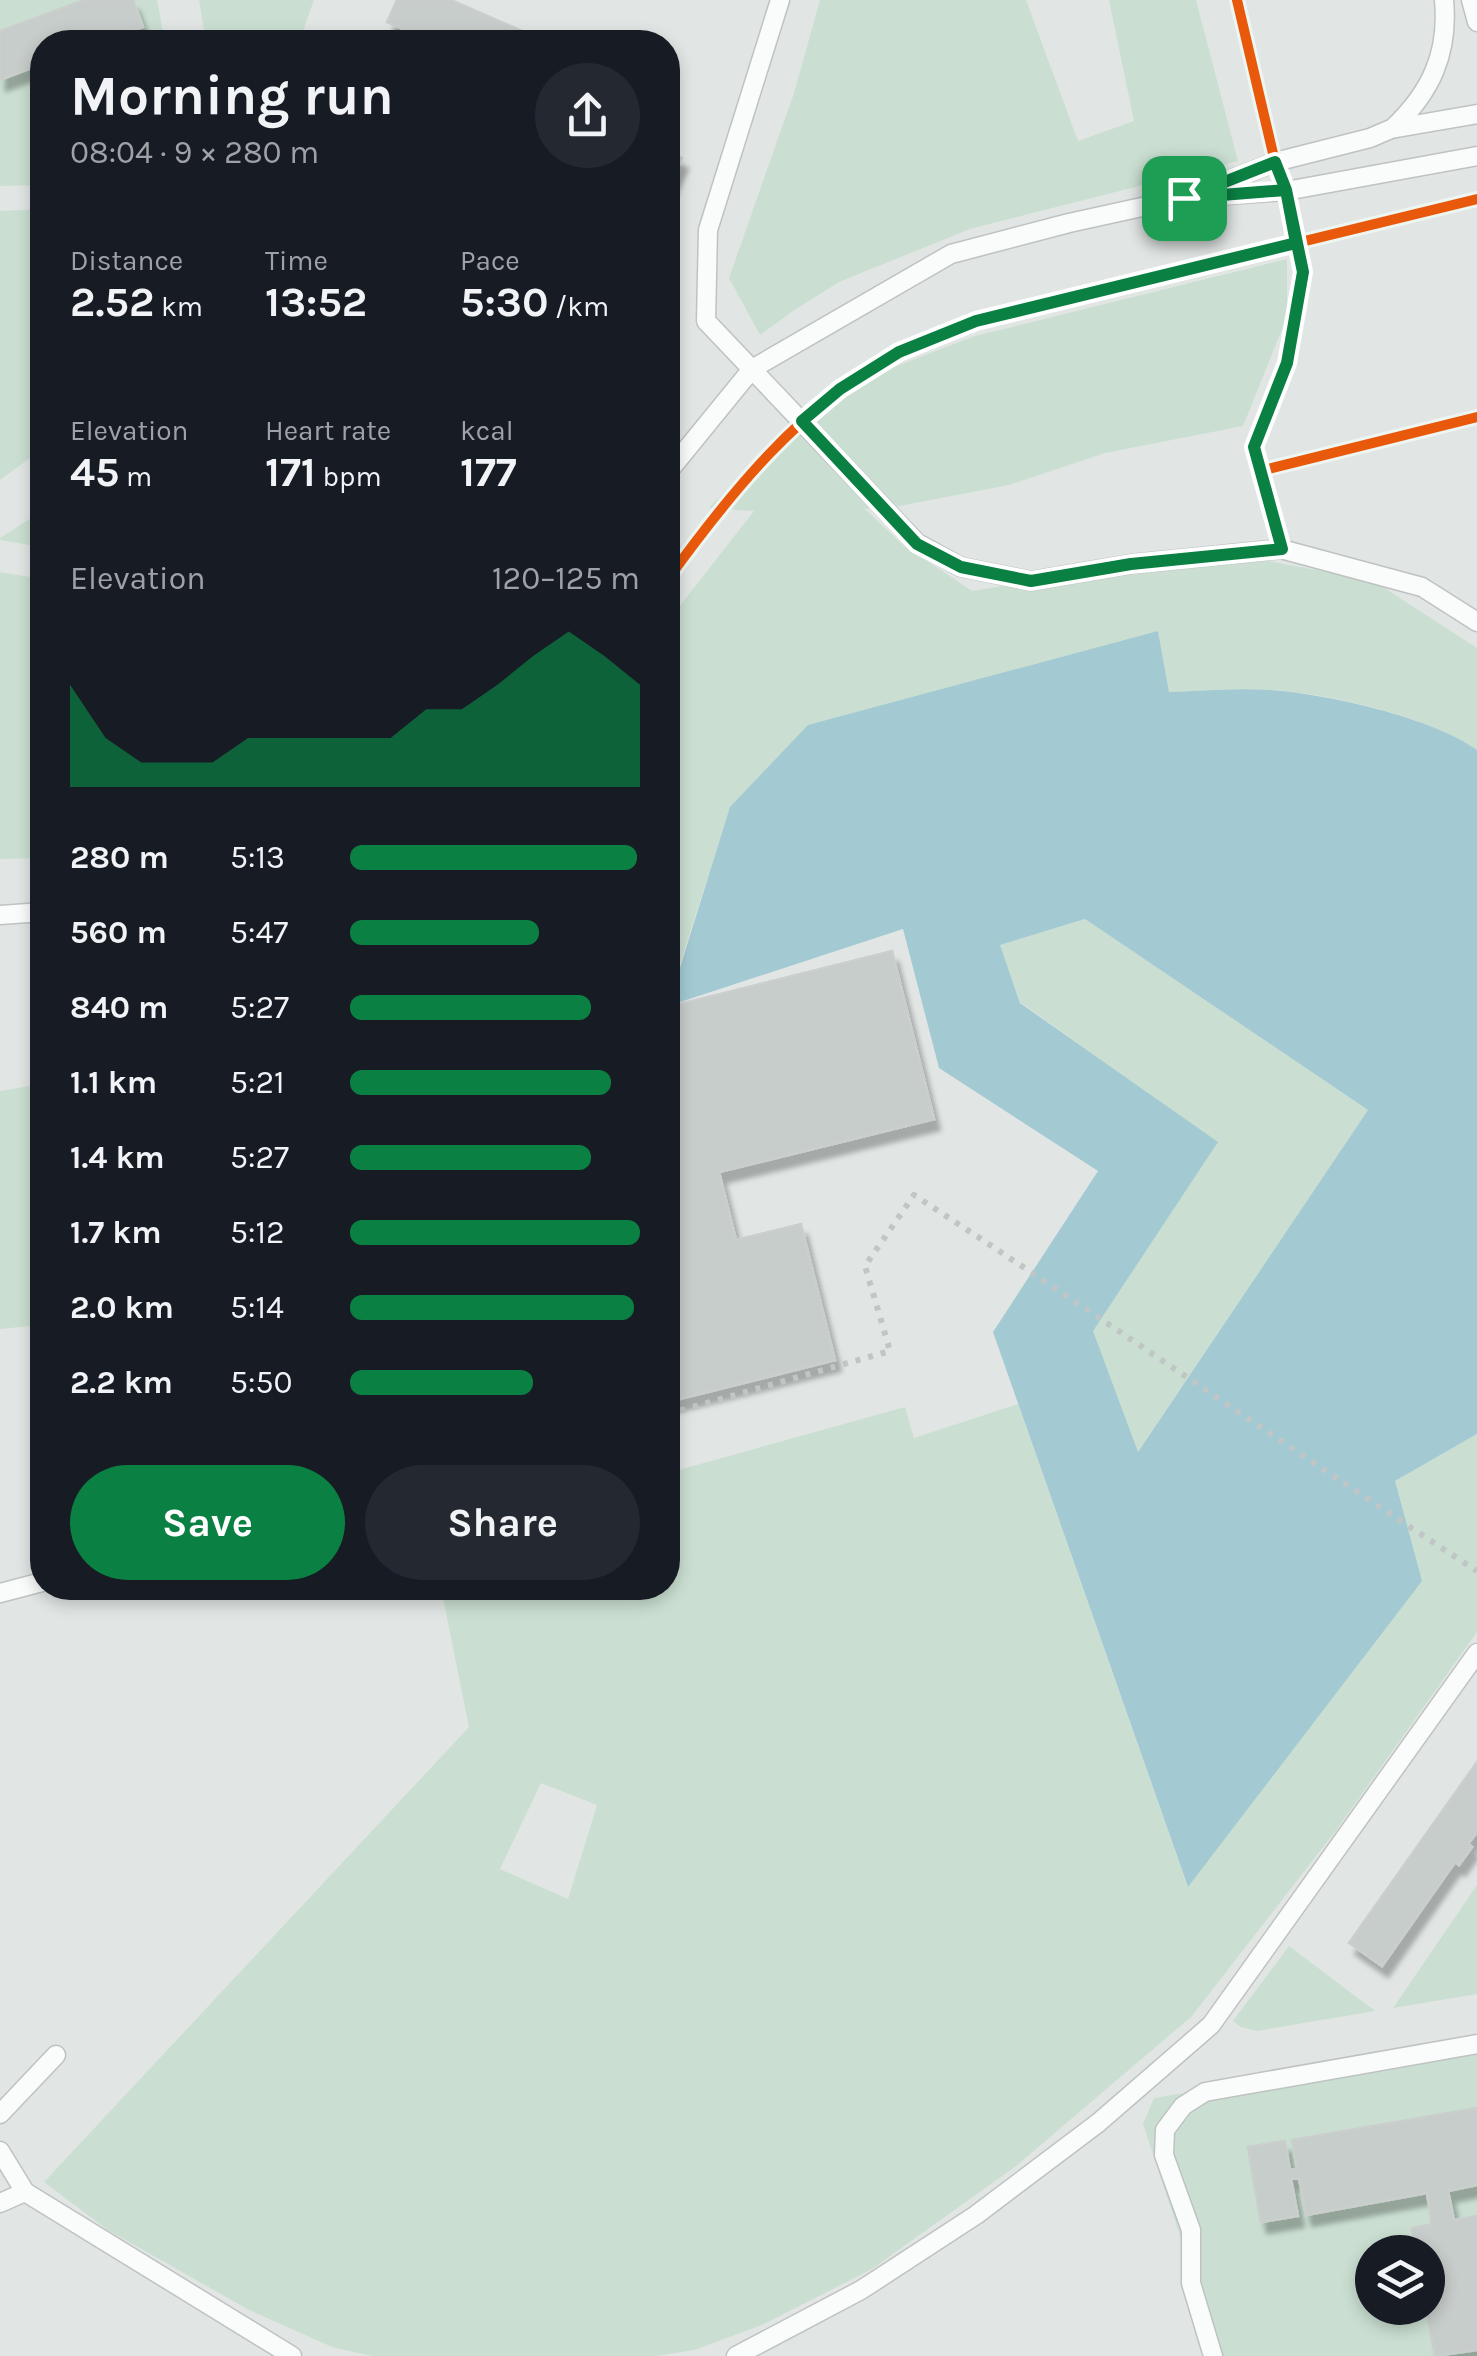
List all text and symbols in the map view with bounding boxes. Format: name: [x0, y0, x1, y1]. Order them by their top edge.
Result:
button: share: [535, 63, 640, 168]
text: Morning run: [70, 64, 394, 128]
text: 08:04 · 9 × 280 m: [70, 134, 319, 171]
pin: [1142, 156, 1227, 241]
icon: arrive: [1157, 171, 1212, 226]
text: Distance: [70, 244, 183, 277]
text: Time: [265, 244, 328, 277]
text: Pace: [460, 244, 520, 277]
text: 2.52: [70, 277, 154, 327]
text: 13:52: [265, 277, 367, 327]
text: 5:30: [460, 277, 548, 327]
text: km: [154, 290, 203, 323]
text: /km: [548, 290, 609, 323]
text: Elevation: [70, 414, 189, 447]
text: Heart rate: [265, 414, 391, 447]
text: kcal: [460, 414, 513, 447]
text: 45: [70, 447, 119, 497]
text: 171: [265, 447, 316, 497]
text: 177: [460, 447, 517, 497]
text: m: [119, 460, 152, 493]
text: bpm: [316, 460, 382, 493]
text: Elevation: [70, 560, 205, 597]
text: 120–125 m: [492, 560, 640, 597]
text: 280 m: [70, 839, 169, 876]
text: 5:13: [230, 839, 285, 876]
text: 560 m: [70, 914, 167, 951]
text: 5:47: [230, 914, 288, 951]
text: 840 m: [70, 989, 168, 1026]
text: 5:27: [230, 989, 289, 1026]
text: 1.1 km: [70, 1064, 157, 1101]
text: 5:21: [230, 1064, 285, 1101]
text: 1.4 km: [70, 1139, 165, 1176]
text: 5:27: [230, 1139, 289, 1176]
text: 1.7 km: [70, 1214, 162, 1251]
text: 5:12: [230, 1214, 285, 1251]
text: 2.0 km: [70, 1289, 174, 1326]
text: 5:14: [230, 1289, 284, 1326]
text: 2.2 km: [70, 1364, 173, 1401]
text: 5:50: [230, 1364, 293, 1401]
button: Save: [70, 1465, 345, 1580]
button: Share: [365, 1465, 640, 1580]
map controls: [1355, 2235, 1445, 2325]
button: layers: [1355, 2235, 1445, 2325]

